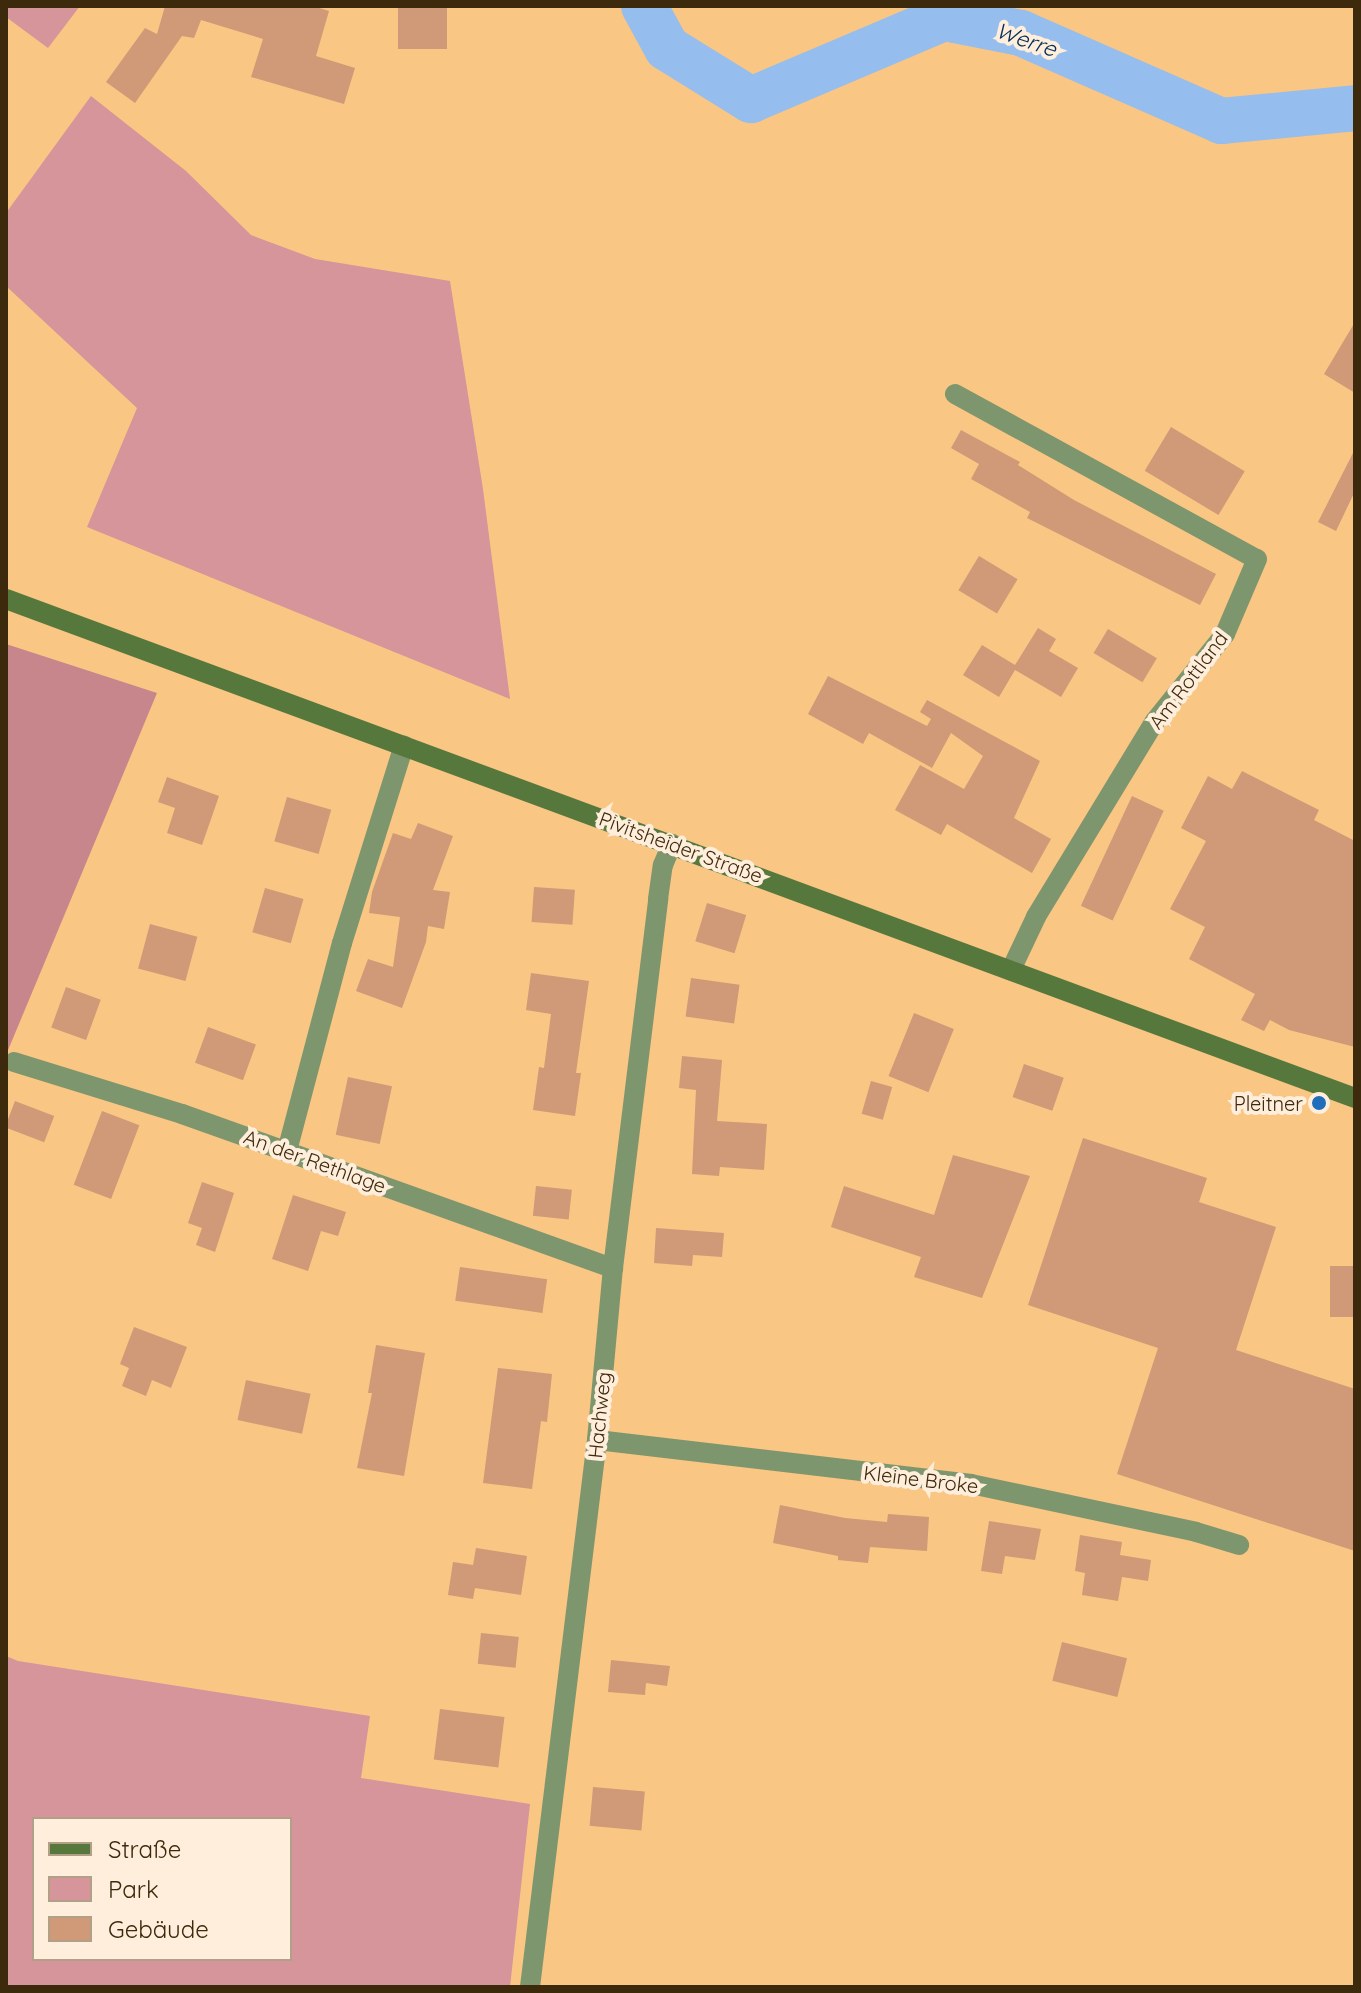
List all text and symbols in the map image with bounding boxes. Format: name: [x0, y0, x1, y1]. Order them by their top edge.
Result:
water label: Werre: [992, 17, 1060, 63]
street label: Am Rottland: [1144, 626, 1232, 734]
street label: Pivitsheider Straße: [596, 806, 766, 888]
place label: Pleitner: [1234, 1091, 1303, 1115]
marker: Pleitner: [1310, 1094, 1328, 1112]
street label: An der Rethlage: [241, 1124, 389, 1198]
street label: Hachweg: [583, 1371, 615, 1459]
street label: Kleine Broke: [862, 1460, 980, 1498]
legend: [32, 1817, 292, 1961]
text: Straße: [108, 1834, 181, 1864]
text: Park: [108, 1874, 159, 1904]
text: Gebäude: [108, 1914, 209, 1944]

